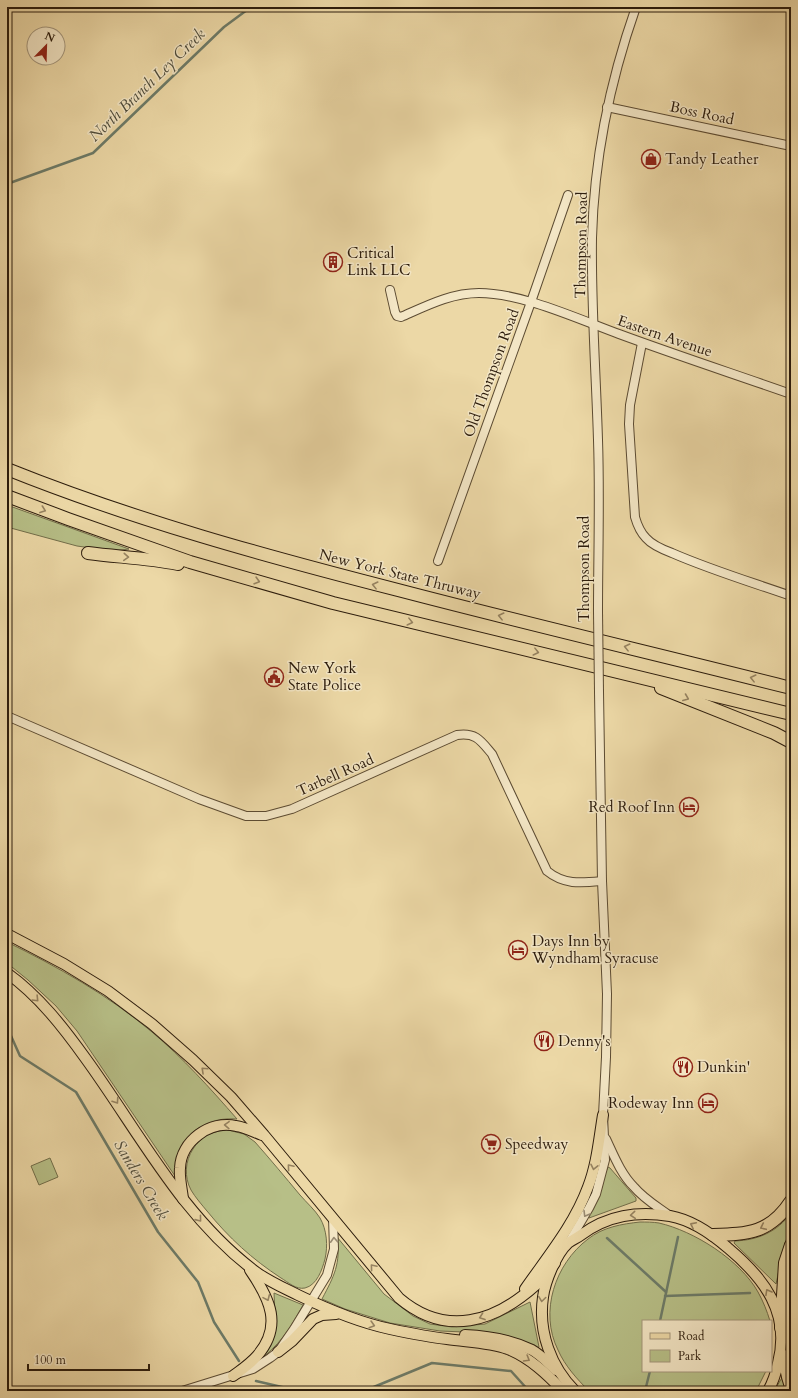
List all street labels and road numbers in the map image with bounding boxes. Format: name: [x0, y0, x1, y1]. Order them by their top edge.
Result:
street label: Boss Road: [668, 96, 736, 130]
street label: Thompson Road: [570, 191, 592, 298]
street label: Old Thompson Road: [458, 306, 524, 440]
street label: Eastern Avenue: [615, 310, 715, 362]
street label: Thompson Road: [574, 516, 594, 622]
street label: New York State Thruway: [317, 544, 483, 604]
street label: Tarbell Road: [293, 749, 377, 801]

